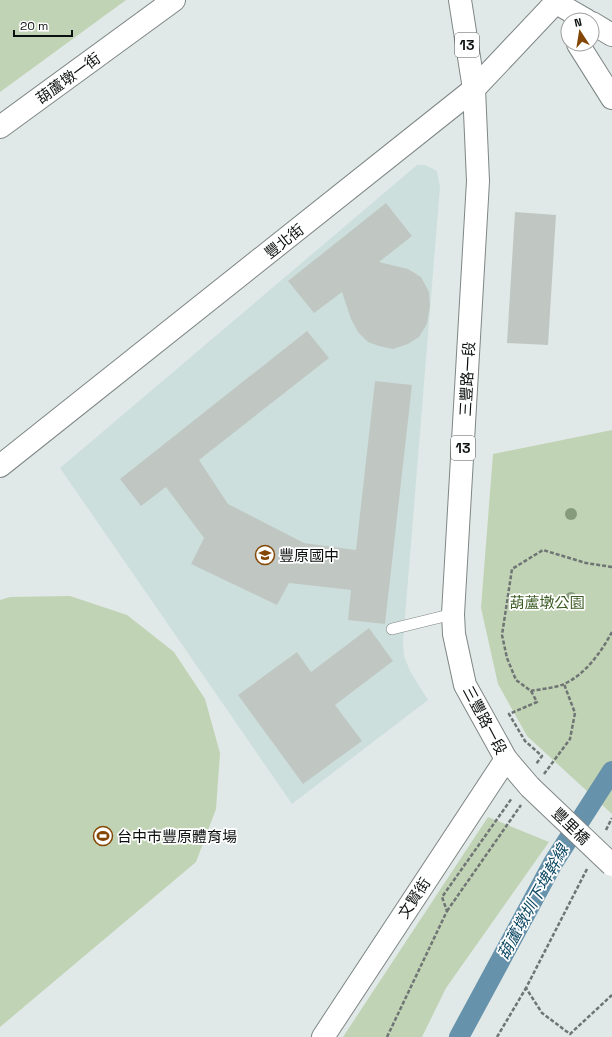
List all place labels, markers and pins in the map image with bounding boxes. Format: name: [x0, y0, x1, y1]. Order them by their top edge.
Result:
school or university icon: 豐原國中: [254, 544, 276, 566]
place label: 豐原國中: [279, 546, 339, 565]
sports icon: 台中市豐原體育場: [92, 825, 114, 847]
place label: 台中市豐原體育場: [117, 827, 237, 846]

